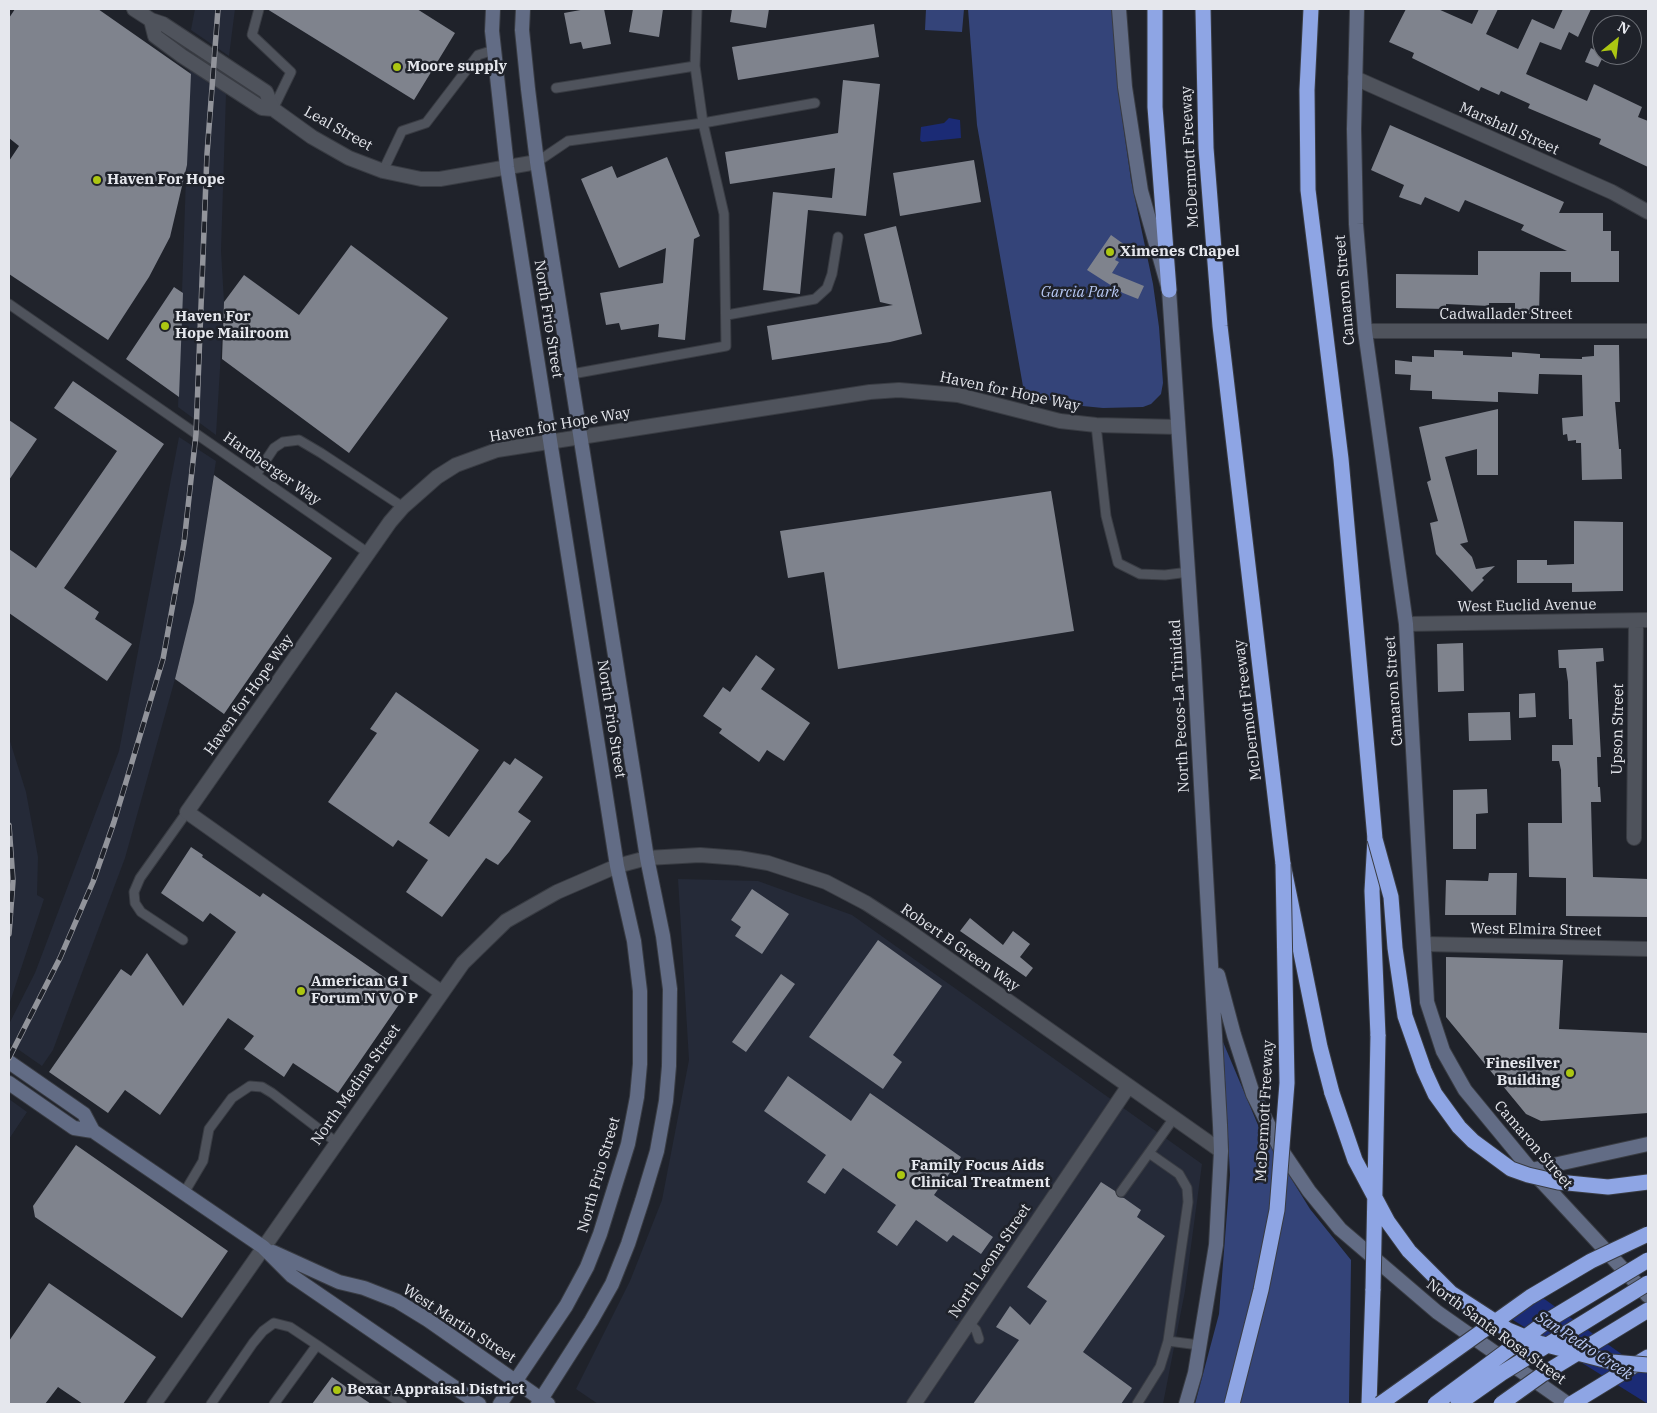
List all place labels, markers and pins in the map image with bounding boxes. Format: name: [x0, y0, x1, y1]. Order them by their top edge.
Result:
place label: Moore supply: [407, 58, 507, 76]
marker: Moore supply: [391, 61, 403, 73]
place label: Haven For Hope: [107, 171, 225, 189]
marker: Haven For Hope: [91, 174, 103, 186]
place label: Ximenes Chapel: [1120, 243, 1240, 261]
marker: Ximenes Chapel: [1104, 246, 1116, 258]
place label: Haven For Hope Mailroom: [175, 308, 289, 343]
marker: Haven For Hope Mailroom: [159, 320, 171, 332]
place label: American G I Forum N V O P: [311, 973, 418, 1008]
marker: American G I Forum N V O P: [295, 985, 307, 997]
place label: Finesilver Building: [1486, 1055, 1560, 1090]
marker: Finesilver Building: [1564, 1067, 1576, 1079]
place label: Family Focus Aids Clinical Treatment: [911, 1157, 1050, 1192]
marker: Family Focus Aids Clinical Treatment: [895, 1169, 907, 1181]
place label: Bexar Appraisal District: [347, 1381, 524, 1399]
marker: Bexar Appraisal District: [331, 1384, 343, 1396]

